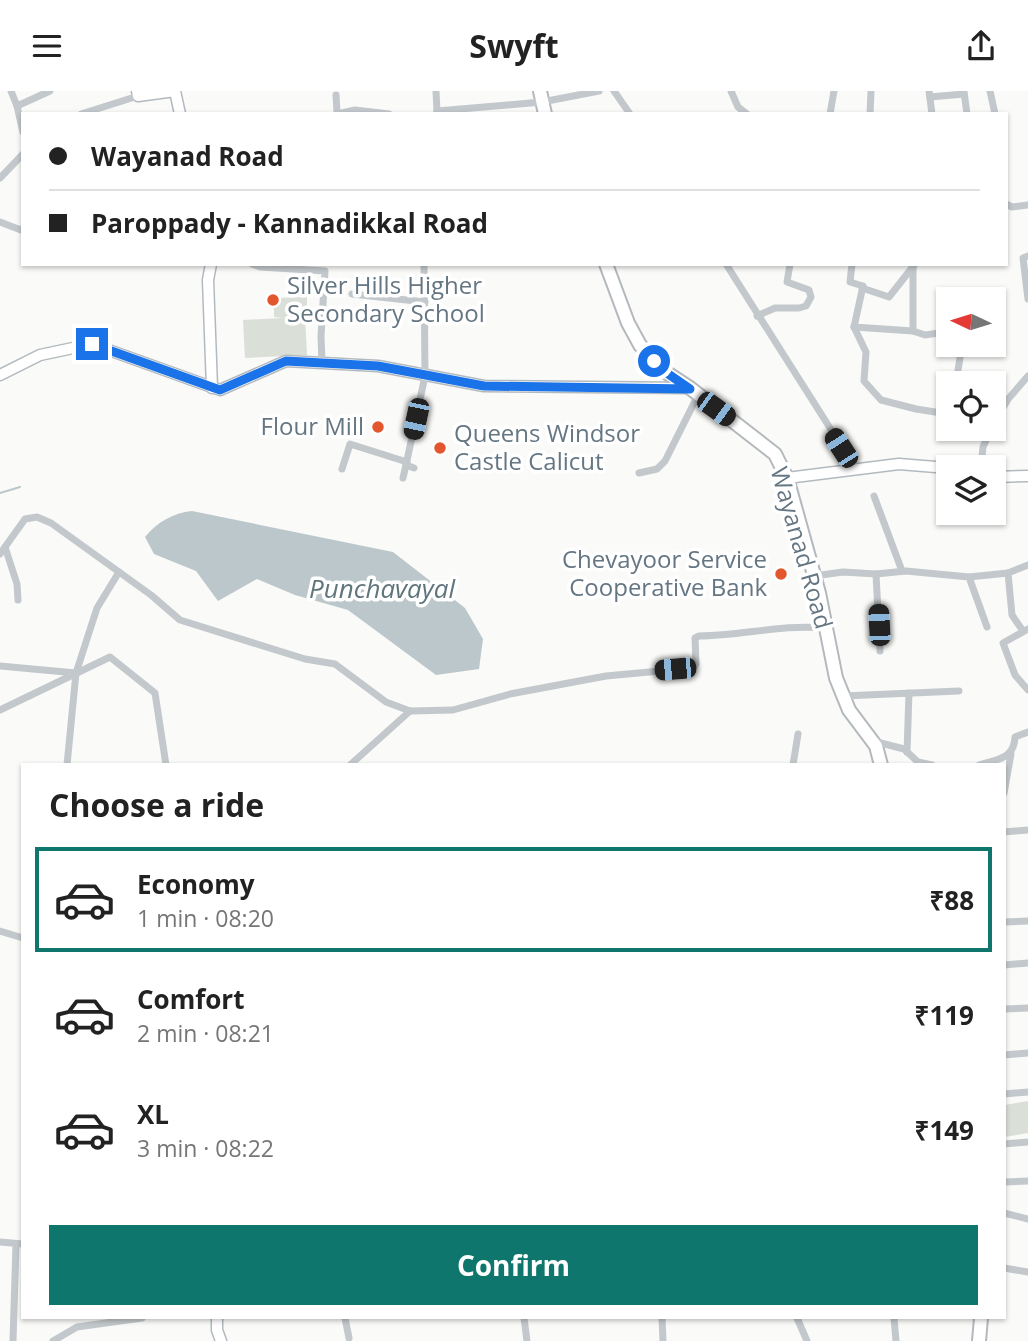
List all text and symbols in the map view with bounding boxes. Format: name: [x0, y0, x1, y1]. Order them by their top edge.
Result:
text: Swyft: [469, 24, 559, 67]
icon: menu: [28, 27, 66, 65]
icon: share: [962, 27, 1000, 65]
text: Wayanad Road: [91, 138, 284, 174]
text: Paroppady - Kannadikkal Road: [91, 205, 488, 241]
place label: Silver Hills Higher Secondary School: [287, 268, 485, 329]
north arrow: [936, 287, 1006, 357]
map controls: [936, 287, 1006, 525]
marker: Silver Hills Higher Secondary School: [265, 292, 281, 308]
route end: [76, 328, 108, 360]
route start: [638, 345, 670, 377]
button: locate: [936, 371, 1006, 441]
car: [693, 388, 740, 430]
car: [402, 396, 431, 442]
place label: Flour Mill: [261, 409, 364, 442]
place label: Queens Windsor Castle Calicut: [454, 416, 640, 477]
marker: Flour Mill: [370, 419, 386, 435]
car: [821, 425, 862, 471]
marker: Queens Windsor Castle Calicut: [432, 440, 448, 456]
button: layers: [936, 455, 1006, 525]
street label: Wayanad Road: [764, 463, 841, 632]
place label: Chevayoor Service Cooperative Bank: [562, 542, 767, 603]
marker: Chevayoor Service Cooperative Bank: [773, 566, 789, 582]
water label: Punchavayal: [309, 570, 456, 606]
car: [868, 603, 891, 647]
car: [654, 657, 697, 681]
text: Choose a ride: [49, 783, 264, 826]
text: Economy: [137, 866, 255, 902]
icon: car: [53, 868, 116, 931]
text: ₹88: [929, 882, 974, 918]
text: 1 min · 08:20: [137, 902, 274, 934]
text: Comfort: [137, 981, 244, 1017]
icon: car: [53, 983, 116, 1046]
text: ₹119: [915, 997, 974, 1033]
text: 2 min · 08:21: [137, 1017, 274, 1049]
text: XL: [137, 1096, 169, 1132]
icon: car: [53, 1098, 116, 1161]
text: ₹149: [915, 1112, 974, 1148]
text: 3 min · 08:22: [137, 1132, 274, 1164]
button: Confirm: [49, 1225, 978, 1305]

